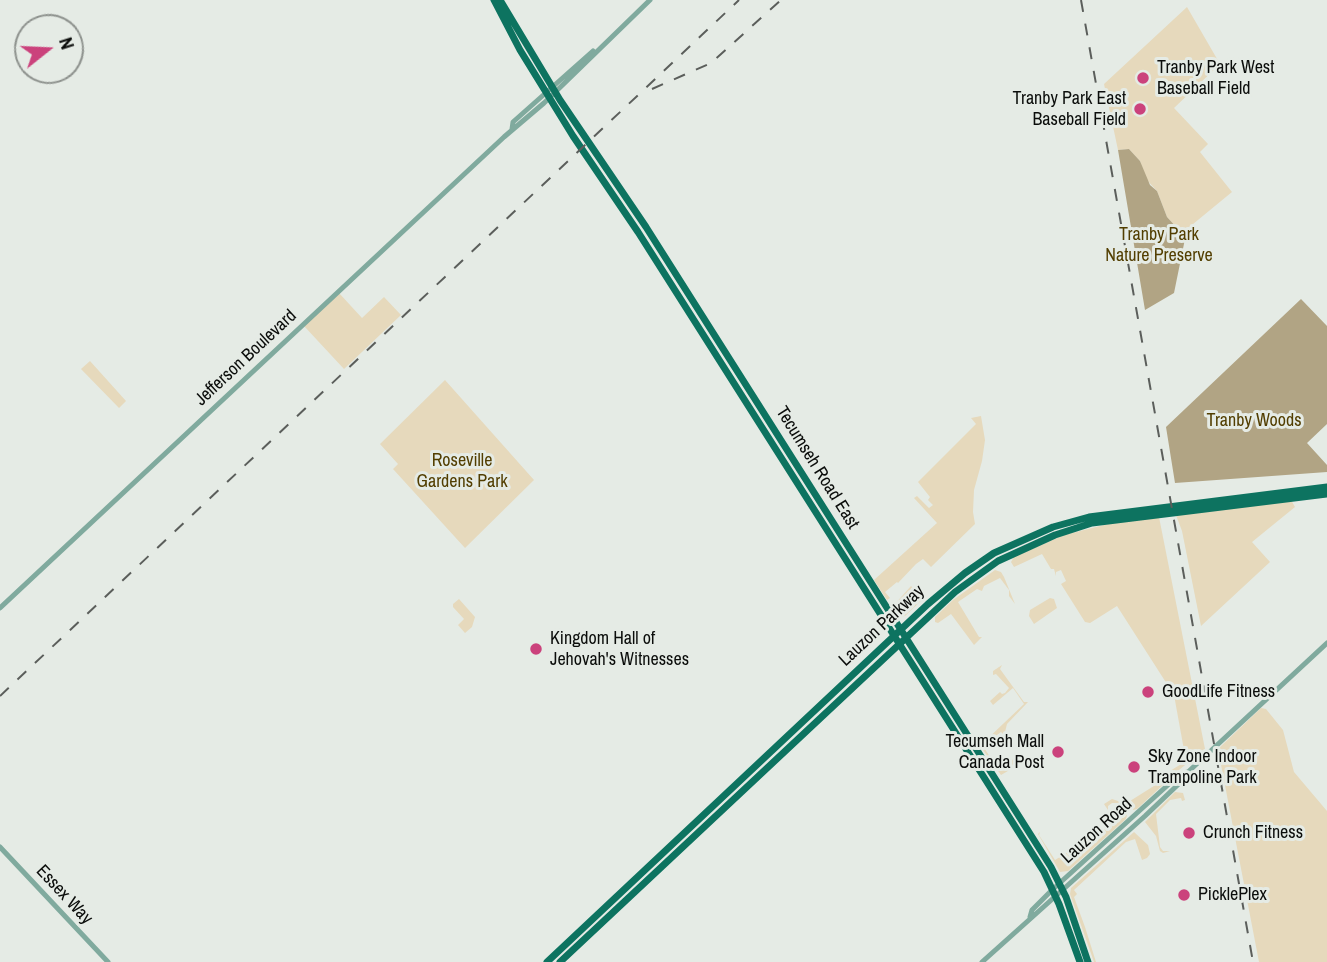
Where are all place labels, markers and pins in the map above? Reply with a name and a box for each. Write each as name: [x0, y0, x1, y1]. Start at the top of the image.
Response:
place label: Tranby Park West Baseball Field: [1157, 57, 1274, 100]
marker: Tranby Park West Baseball Field: [1135, 70, 1151, 86]
place label: Tranby Park East Baseball Field: [1013, 88, 1126, 130]
marker: Tranby Park East Baseball Field: [1132, 101, 1148, 117]
place label: Kingdom Hall of Jehovah's Witnesses: [550, 628, 689, 670]
marker: Kingdom Hall of Jehovah's Witnesses: [528, 641, 544, 657]
place label: GoodLife Fitness: [1162, 681, 1275, 703]
marker: GoodLife Fitness: [1140, 684, 1156, 700]
place label: Tecumseh Mall Canada Post: [946, 731, 1044, 774]
marker: Tecumseh Mall Canada Post: [1050, 744, 1066, 760]
place label: Sky Zone Indoor Trampoline Park: [1148, 746, 1257, 788]
marker: Sky Zone Indoor Trampoline Park: [1126, 759, 1142, 775]
place label: Crunch Fitness: [1203, 822, 1303, 844]
marker: Crunch Fitness: [1181, 825, 1197, 841]
place label: PicklePlex: [1198, 884, 1267, 906]
marker: PicklePlex: [1176, 887, 1192, 903]

